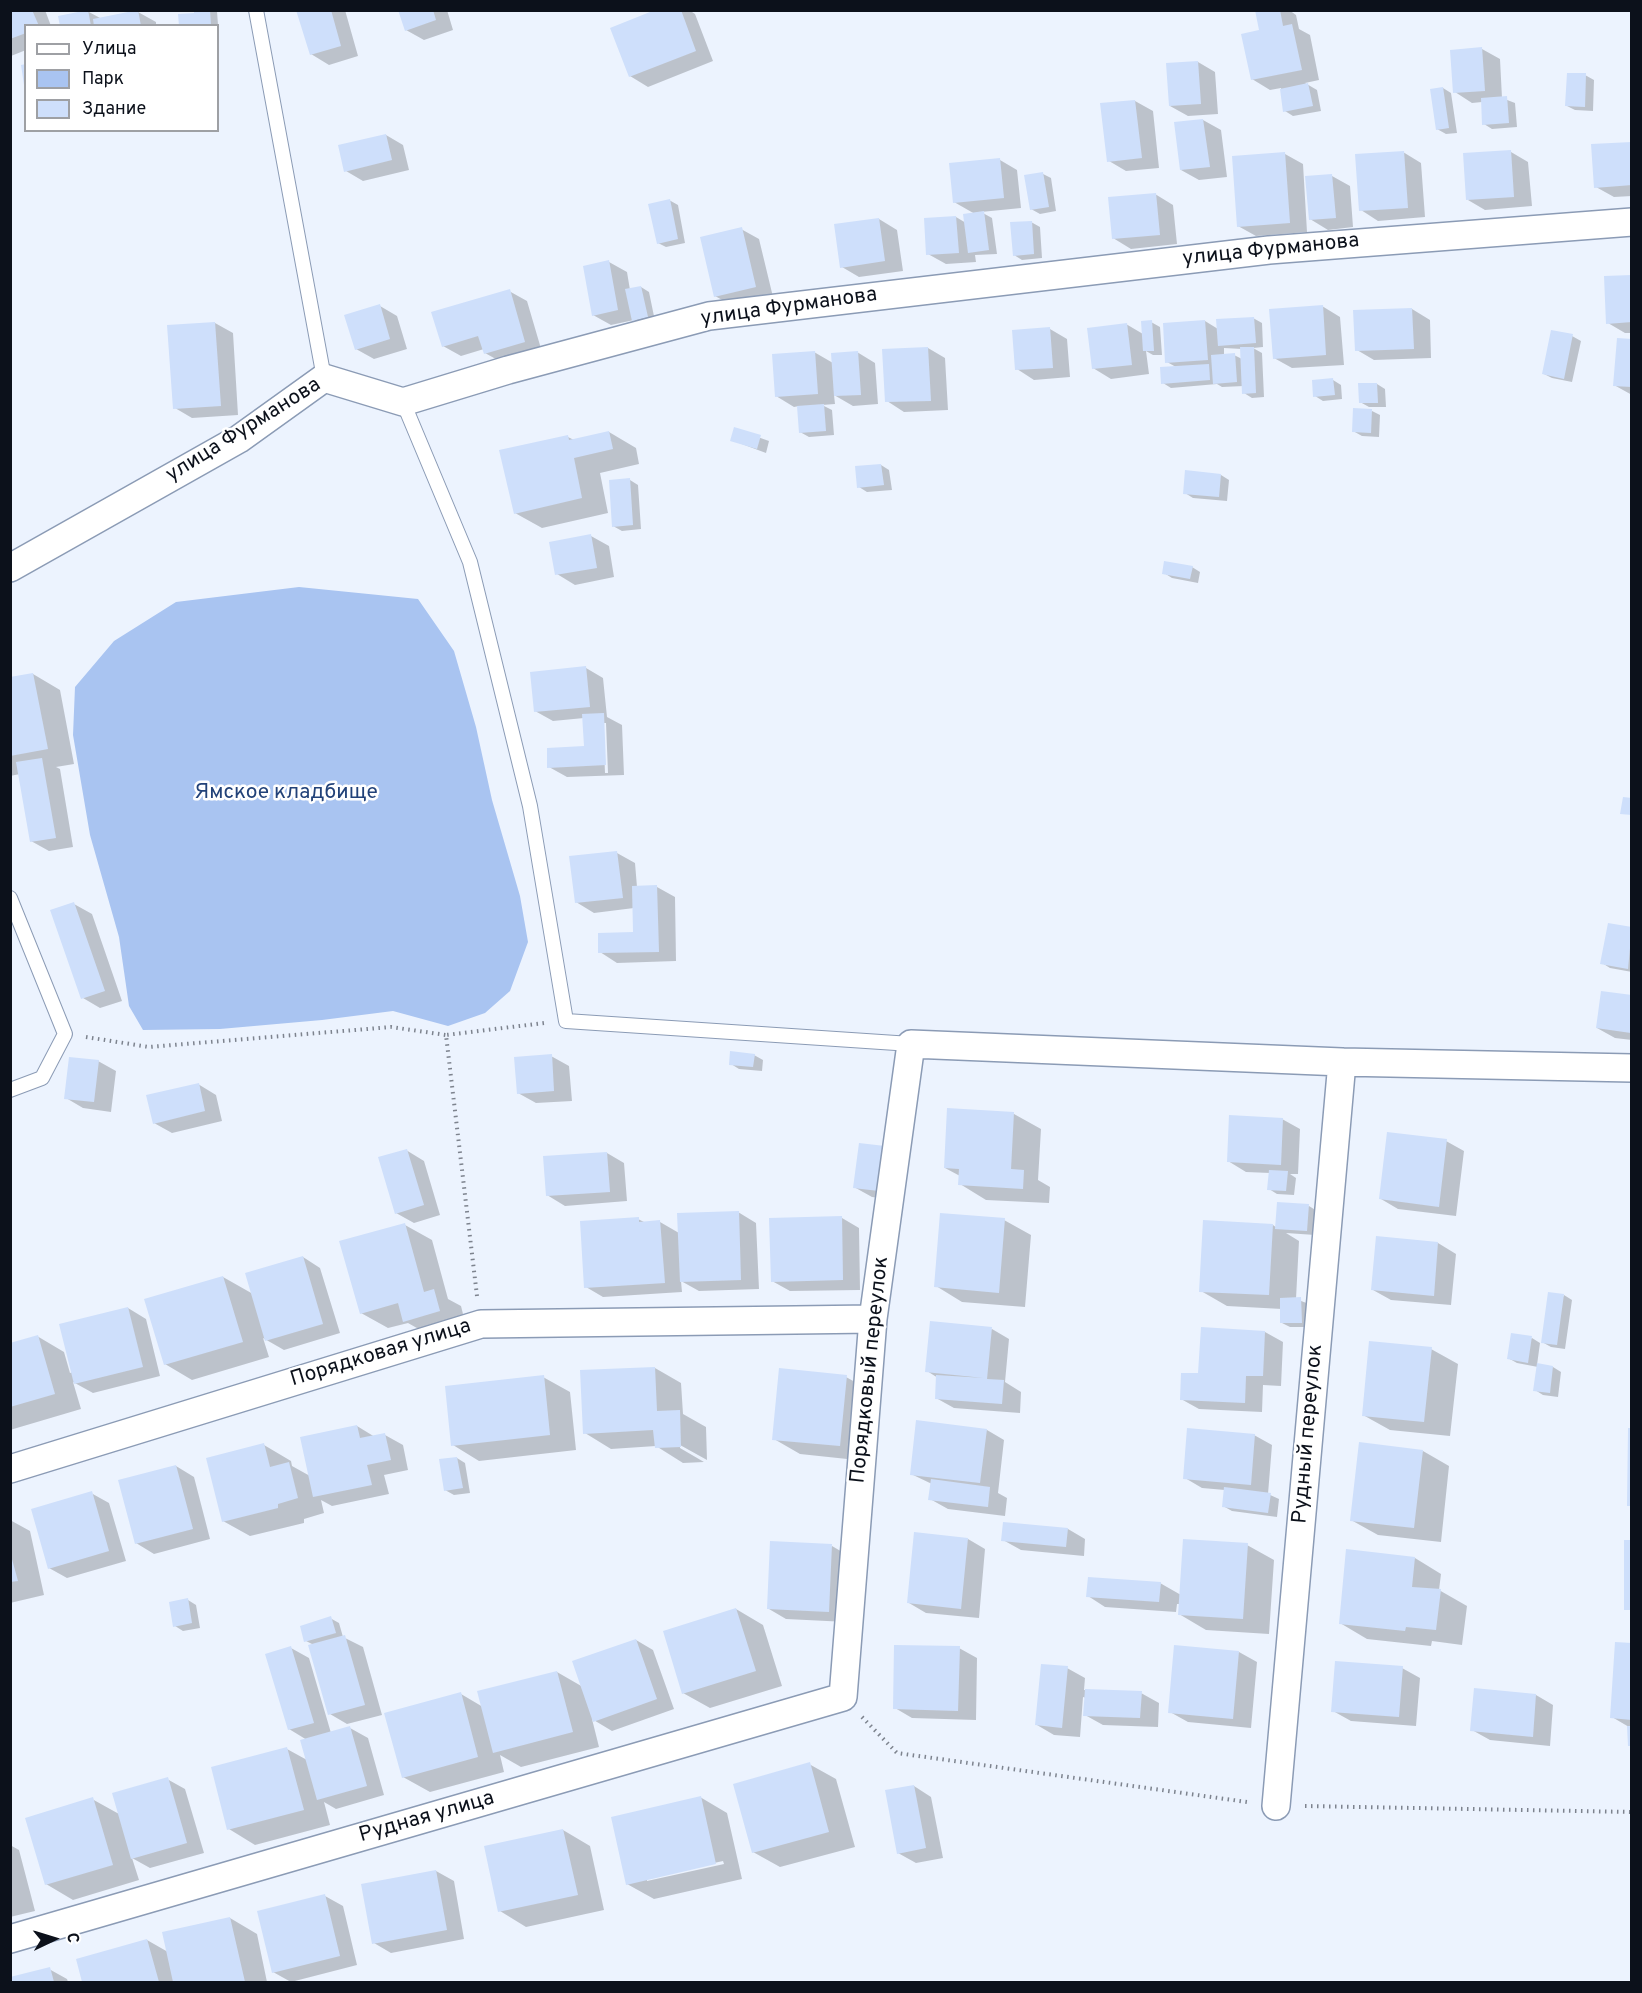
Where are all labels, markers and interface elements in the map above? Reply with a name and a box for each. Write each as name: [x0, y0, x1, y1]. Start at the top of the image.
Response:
legend: [24, 24, 219, 132]
text: Улица: [82, 38, 136, 61]
text: Парк: [82, 68, 124, 91]
text: Здание: [82, 98, 146, 121]
street label: улица Фурманова: [1181, 229, 1361, 273]
street label: улица Фурманова: [699, 283, 879, 333]
street label: улица Фурманова: [162, 373, 326, 489]
park label: Ямское кладбище: [194, 781, 378, 807]
street label: Порядковый переулок: [847, 1255, 895, 1485]
street label: Порядковая улица: [288, 1315, 474, 1393]
street label: Рудный переулок: [1289, 1343, 1329, 1525]
street label: Рудная улица: [356, 1787, 498, 1849]
north arrow: [24, 1909, 84, 1969]
text: С: [62, 1932, 82, 1944]

